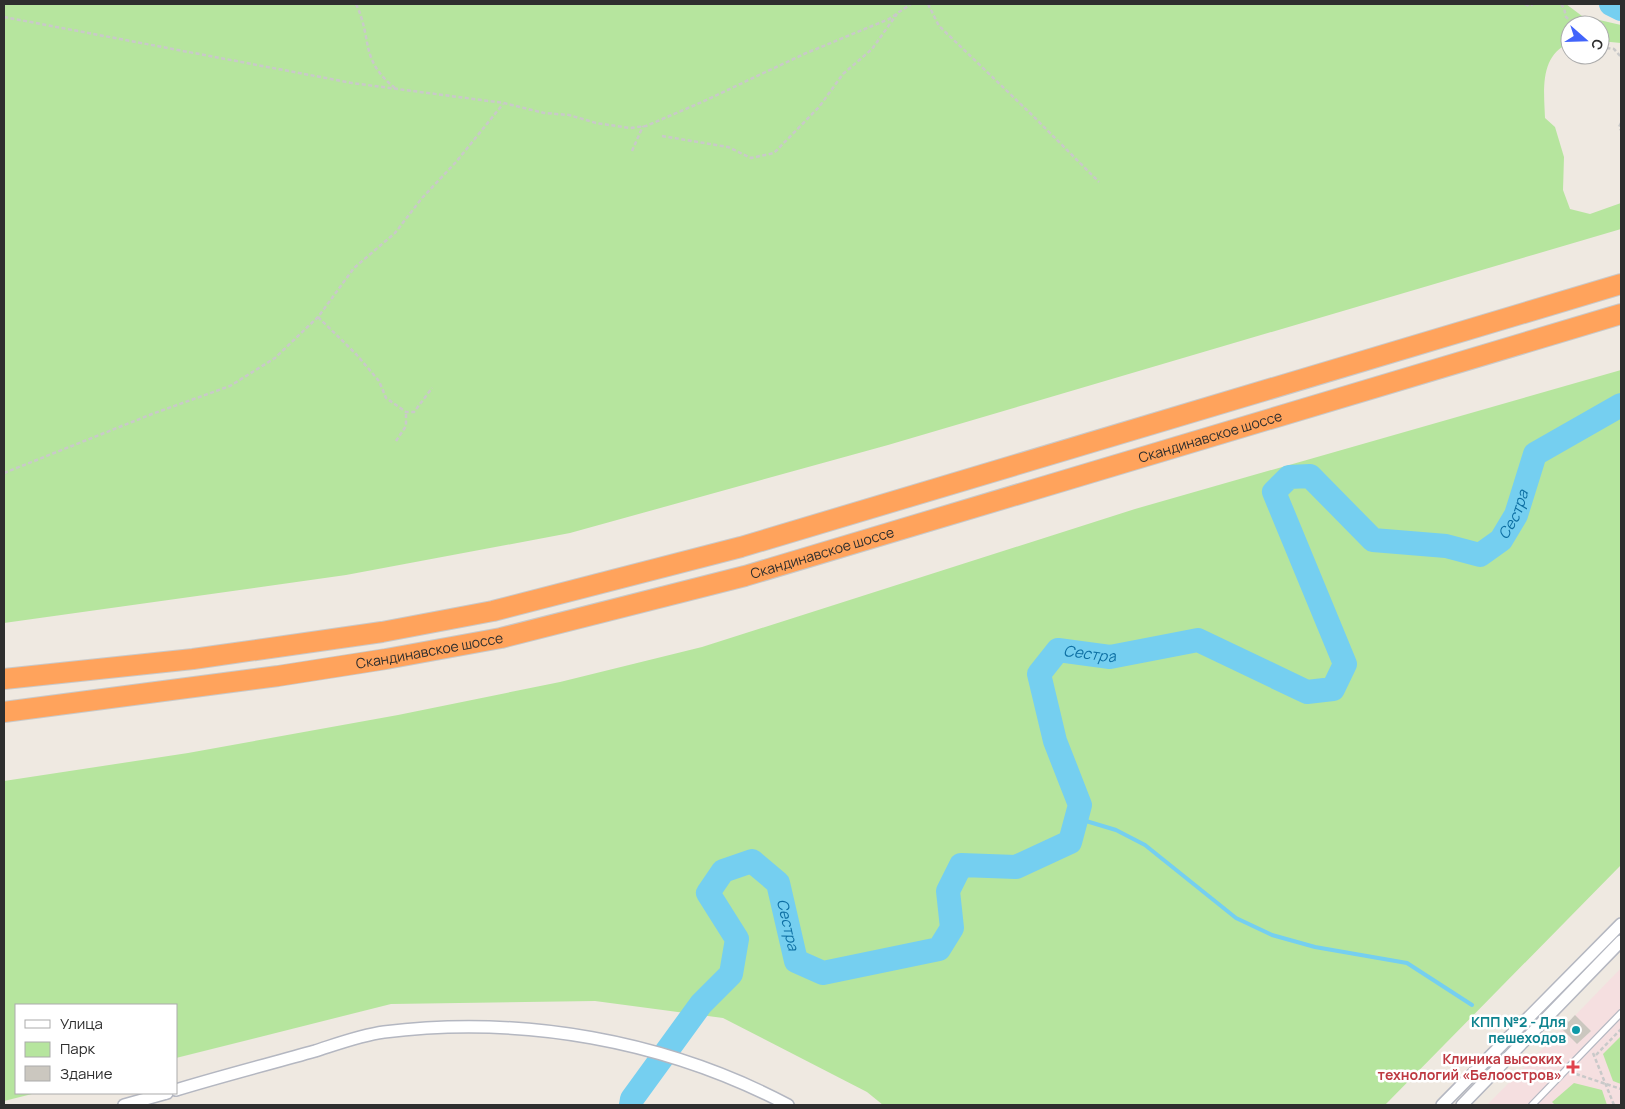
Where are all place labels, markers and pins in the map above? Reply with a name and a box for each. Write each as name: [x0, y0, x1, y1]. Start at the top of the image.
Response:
place label: КПП №2 - Для пешеходов: [1471, 1012, 1566, 1047]
marker: КПП №2 - Для пешеходов: [1570, 1024, 1582, 1036]
place label: Клиника высоких технологий «Белоостров»: [1378, 1049, 1562, 1084]
marker: Клиника высоких технологий «Белоостров»: [1566, 1060, 1580, 1074]

